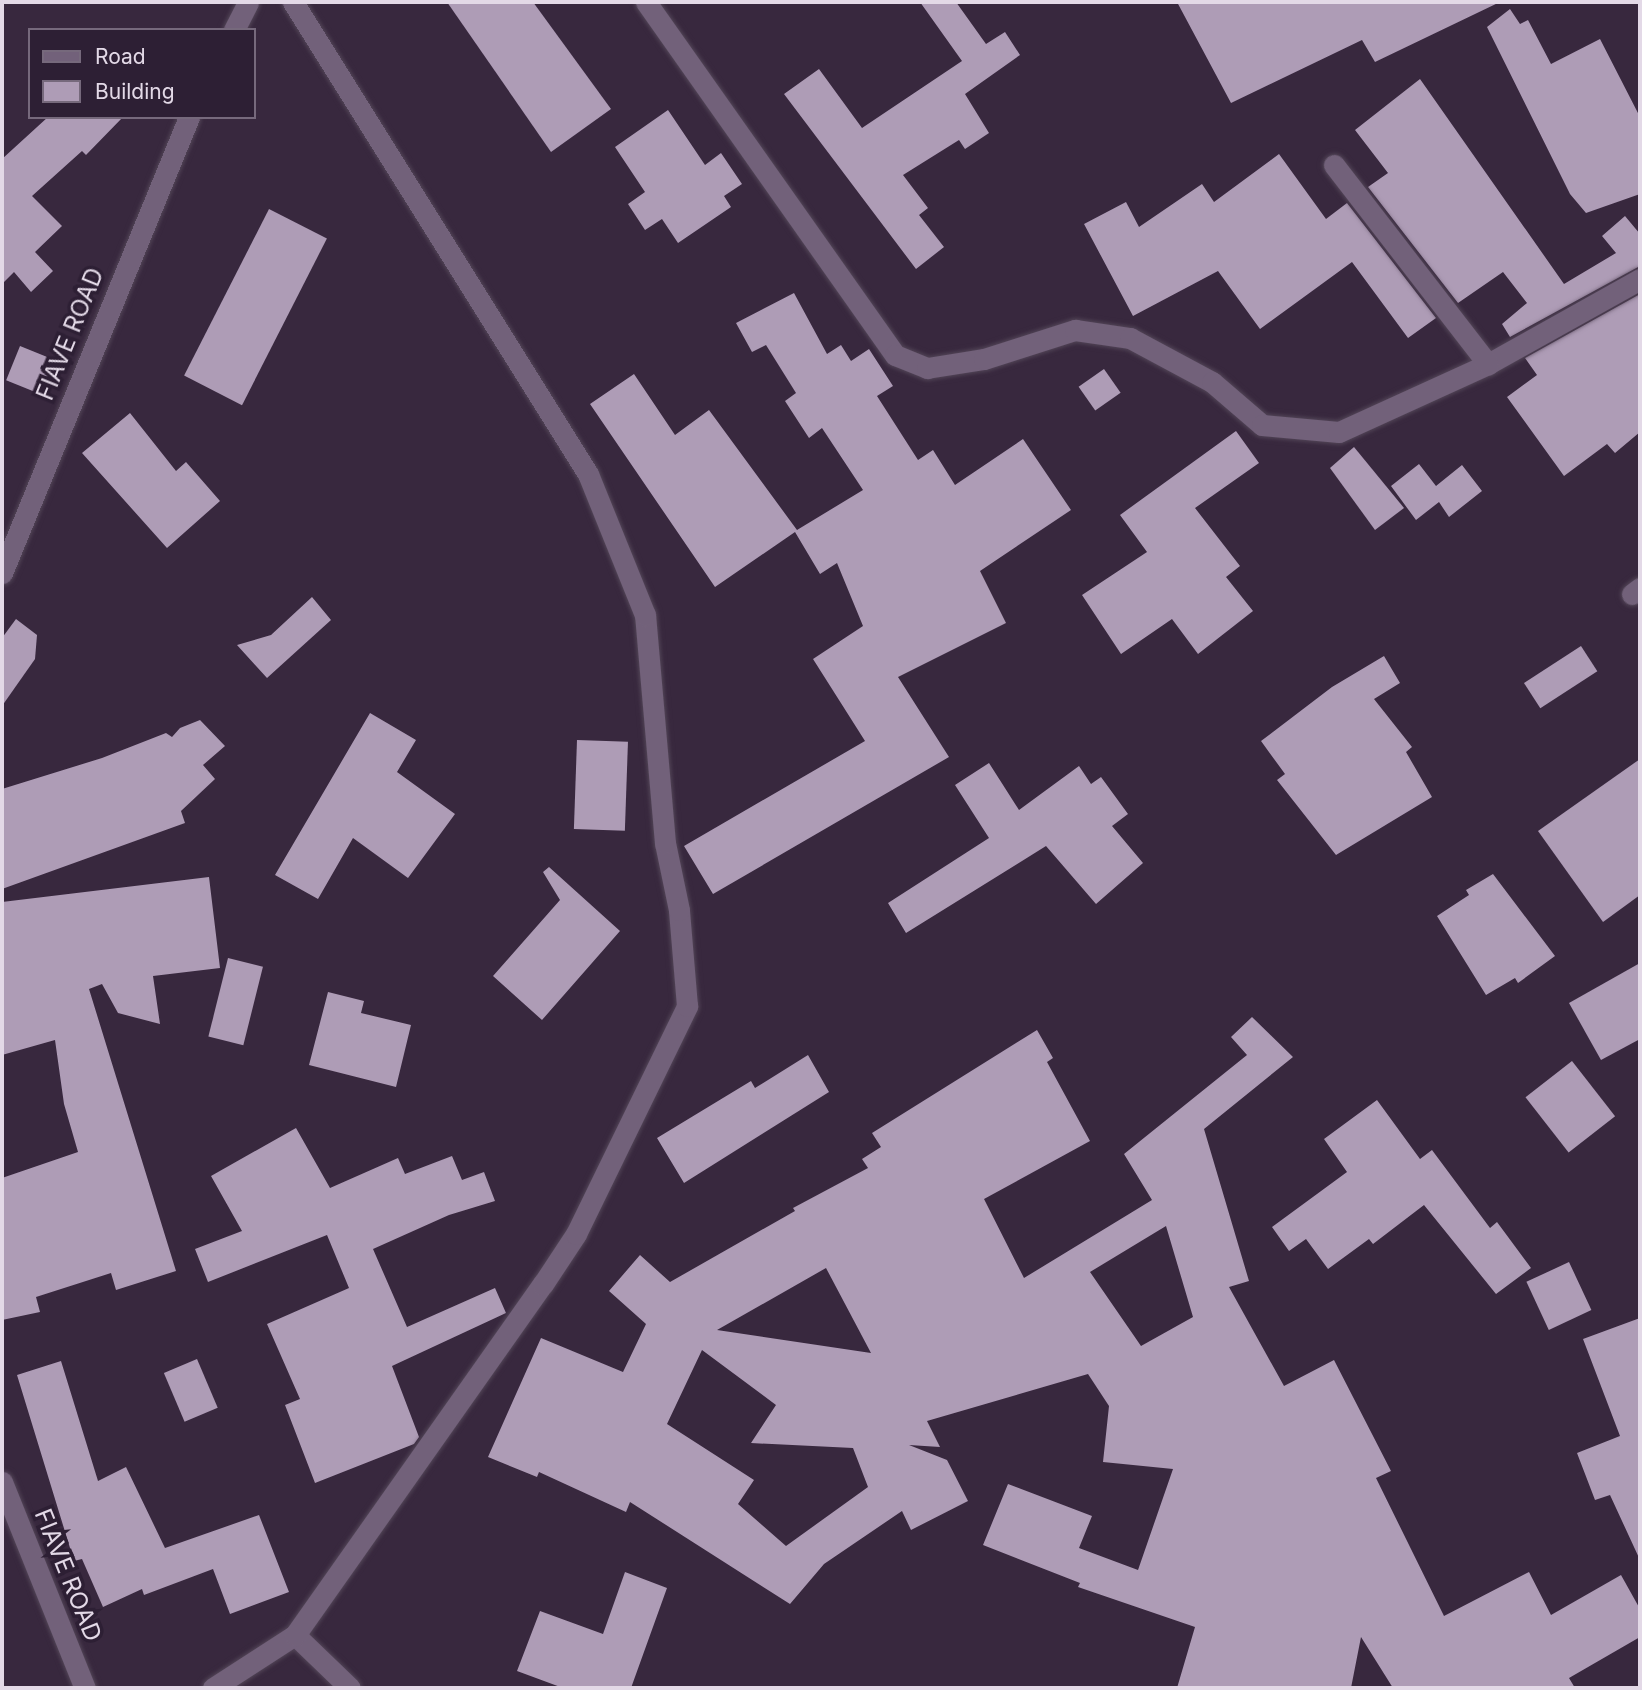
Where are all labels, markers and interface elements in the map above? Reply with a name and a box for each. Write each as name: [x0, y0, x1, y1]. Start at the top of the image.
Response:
legend: [28, 28, 256, 119]
text: Road: [95, 44, 146, 69]
text: Building: [95, 79, 175, 104]
street label: FIAVE ROAD: [30, 264, 110, 404]
street label: FIAVE ROAD: [28, 1505, 108, 1645]

